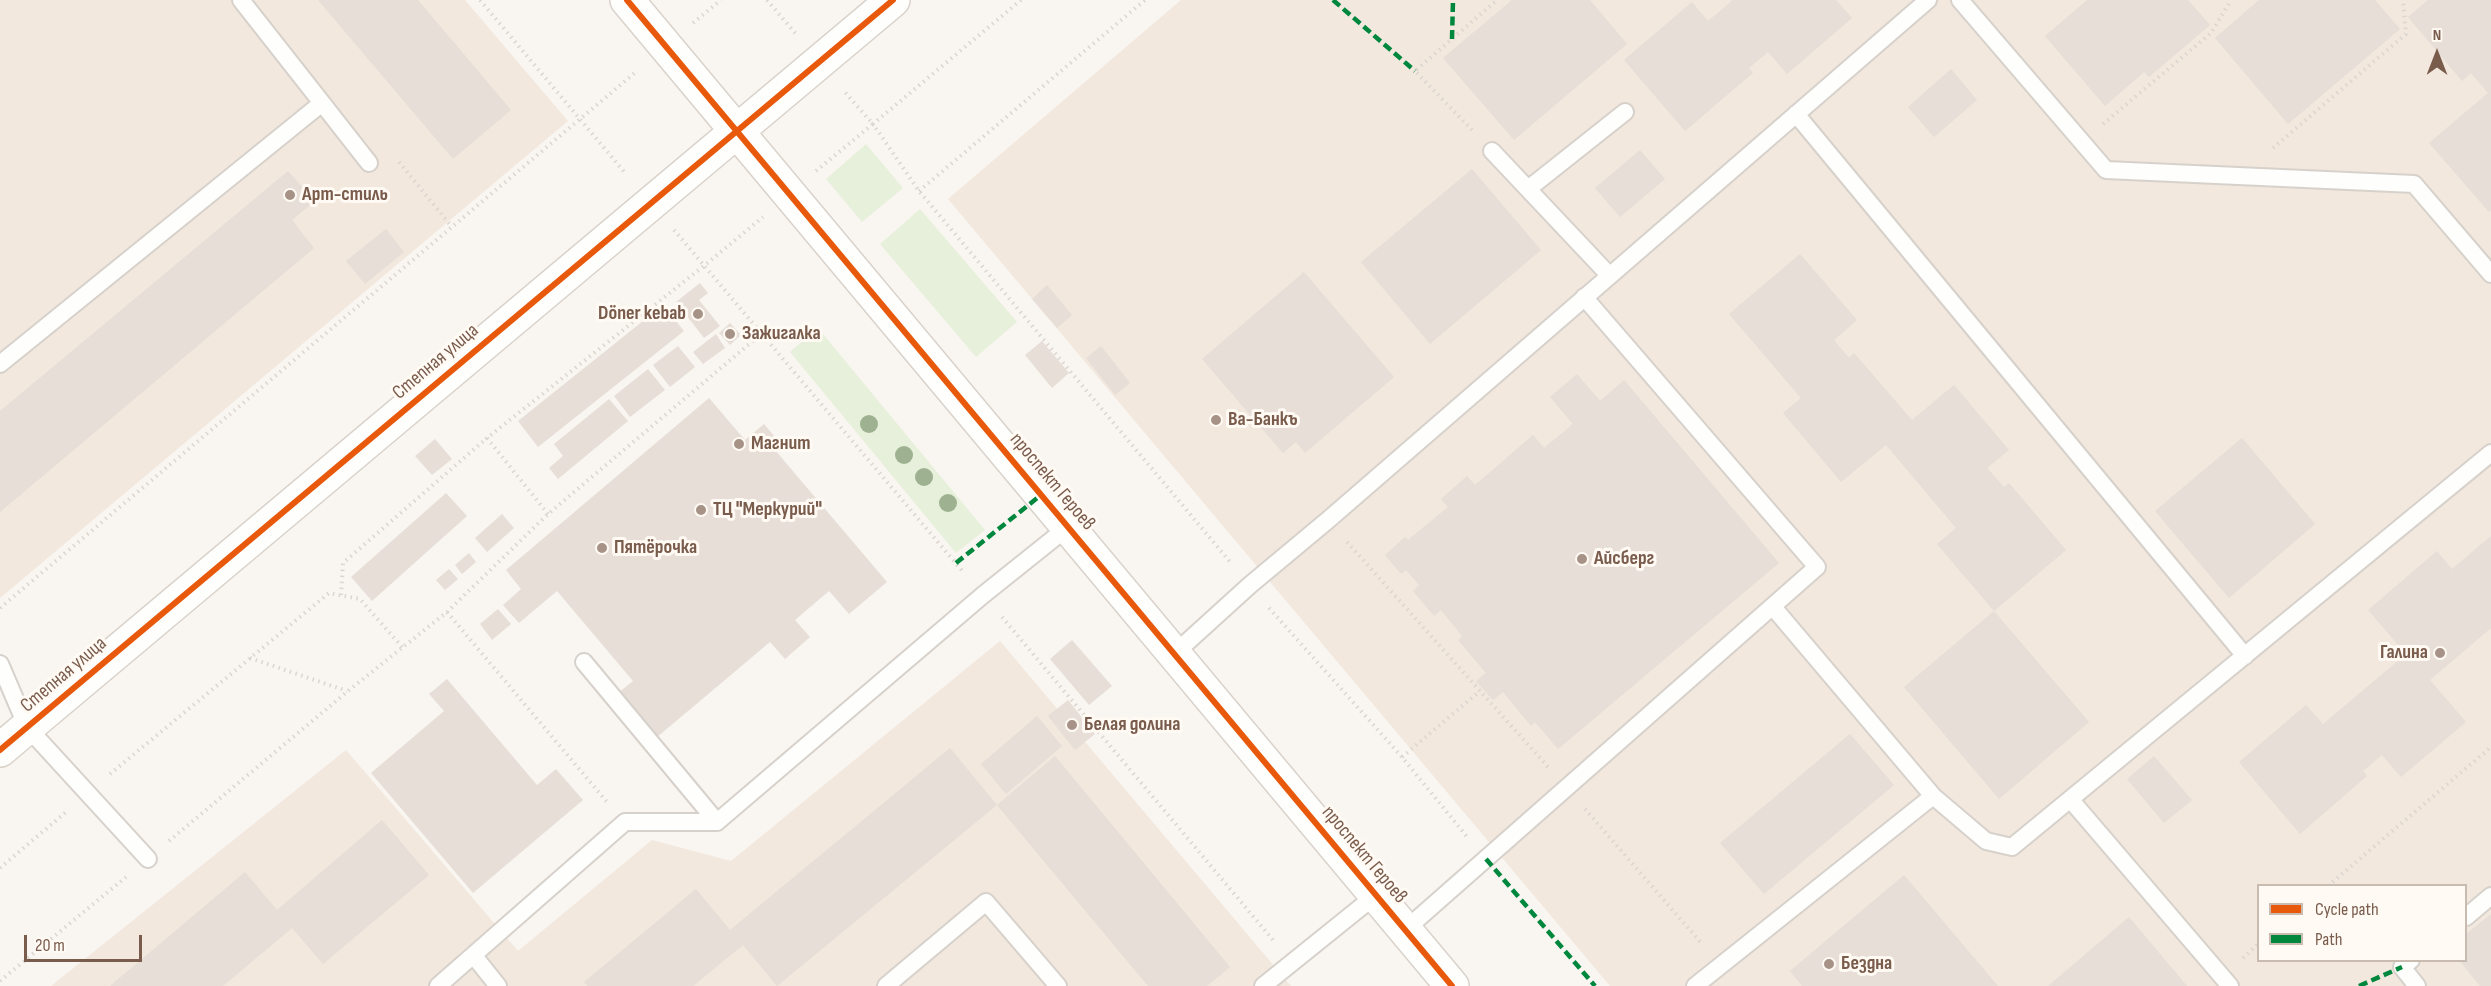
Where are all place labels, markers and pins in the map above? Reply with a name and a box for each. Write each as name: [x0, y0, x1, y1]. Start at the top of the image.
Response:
place label: Арт-стиль: [302, 183, 388, 207]
marker: Арт-стиль: [283, 188, 297, 202]
place label: Döner kebab: [598, 302, 686, 326]
marker: Döner kebab: [691, 307, 705, 321]
place label: Зажигалка: [742, 322, 821, 346]
marker: Зажигалка: [723, 327, 737, 341]
place label: Ва-Банкъ: [1228, 408, 1298, 432]
marker: Ва-Банкъ: [1209, 413, 1223, 427]
place label: Магнит: [751, 432, 810, 456]
marker: Магнит: [732, 437, 746, 451]
place label: ТЦ "Меркурий": [713, 498, 822, 522]
marker: ТЦ "Меркурий": [694, 503, 708, 517]
place label: Пятёрочка: [614, 536, 697, 560]
marker: Пятёрочка: [595, 541, 609, 555]
place label: Айсберг: [1594, 547, 1654, 571]
marker: Айсберг: [1575, 552, 1589, 566]
place label: Галина: [2380, 641, 2428, 665]
marker: Галина: [2433, 646, 2447, 660]
place label: Белая долина: [1084, 713, 1180, 737]
marker: Белая долина: [1065, 718, 1079, 732]
place label: Бездна: [1841, 952, 1892, 976]
marker: Бездна: [1822, 957, 1836, 971]

